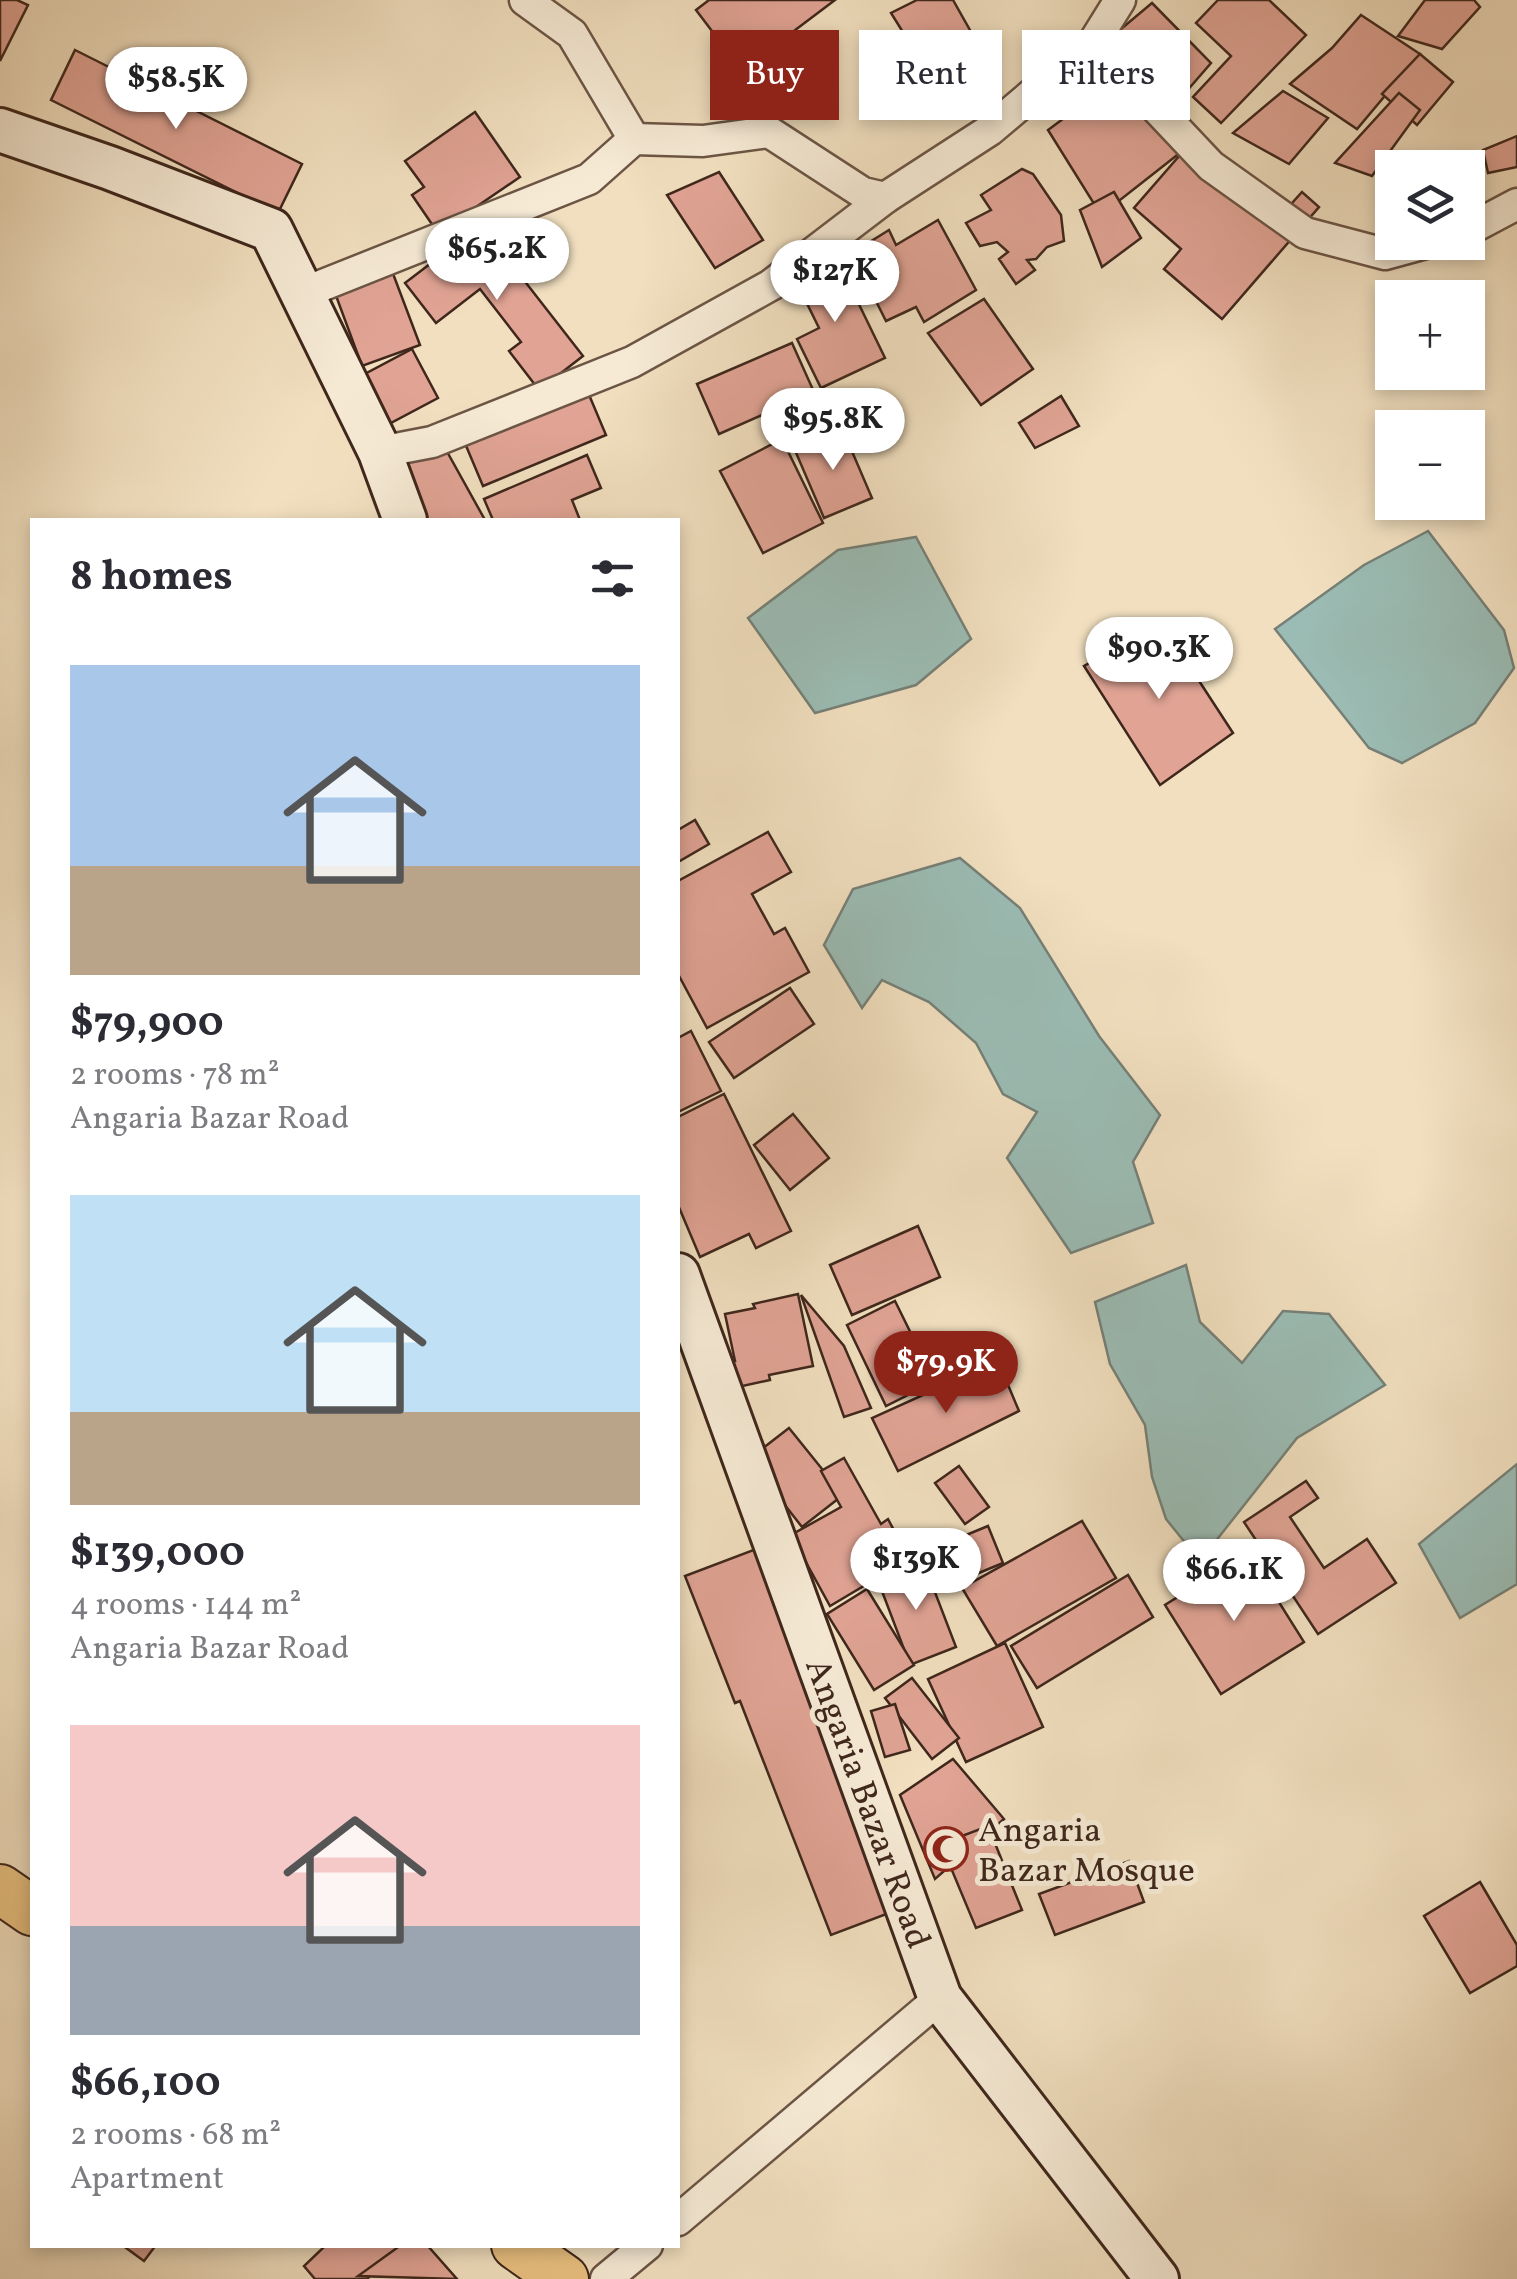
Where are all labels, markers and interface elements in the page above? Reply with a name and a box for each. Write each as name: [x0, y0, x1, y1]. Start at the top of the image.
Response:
chip: Buy: [710, 30, 839, 120]
chip: Rent: [859, 30, 1002, 120]
chip: Filters: [1022, 30, 1190, 120]
pin: $58.5K: [95, 47, 257, 132]
text: $58.5K: [127, 57, 225, 101]
map controls: [1375, 150, 1485, 520]
button: layers: [1375, 150, 1485, 260]
pin: $65.2K: [416, 218, 578, 303]
text: $65.2K: [447, 228, 547, 272]
pin: $127K: [765, 240, 905, 325]
text: $127K: [792, 250, 878, 294]
button: +: [1375, 280, 1485, 390]
pin: $95.8K: [752, 388, 914, 473]
text: $95.8K: [783, 398, 883, 442]
button: −: [1375, 410, 1485, 520]
text: 8 homes: [70, 549, 233, 608]
icon: filters: [585, 551, 640, 606]
pin: $90.3K: [1078, 617, 1240, 702]
text: $90.3K: [1107, 627, 1211, 671]
icon: home: [265, 730, 445, 910]
text: $79,900: [70, 995, 224, 1054]
text: 2 rooms · 78 m²: [70, 1054, 280, 1098]
text: Angaria Bazar Road: [70, 1098, 349, 1142]
icon: home: [265, 1260, 445, 1440]
pin: $79.9K: [865, 1331, 1027, 1416]
text: $79.9K: [896, 1341, 996, 1385]
text: $139,000: [70, 1525, 245, 1584]
pin: $139K: [846, 1528, 986, 1613]
text: $139K: [872, 1538, 960, 1582]
pin: $66.1K: [1153, 1539, 1315, 1624]
text: $66.1K: [1185, 1549, 1283, 1593]
text: 4 rooms · 144 m²: [70, 1584, 301, 1628]
text: Angaria Bazar Road: [70, 1628, 349, 1672]
street label: Angaria Bazar Road: [791, 1652, 941, 1956]
icon: home: [265, 1790, 445, 1970]
place label: Angaria Bazar Mosque: [978, 1808, 1195, 1896]
mosque icon: Angaria Bazar Mosque: [923, 1826, 969, 1872]
text: $66,100: [70, 2055, 221, 2114]
text: 2 rooms · 68 m²: [70, 2114, 281, 2158]
text: Apartment: [70, 2158, 224, 2202]

